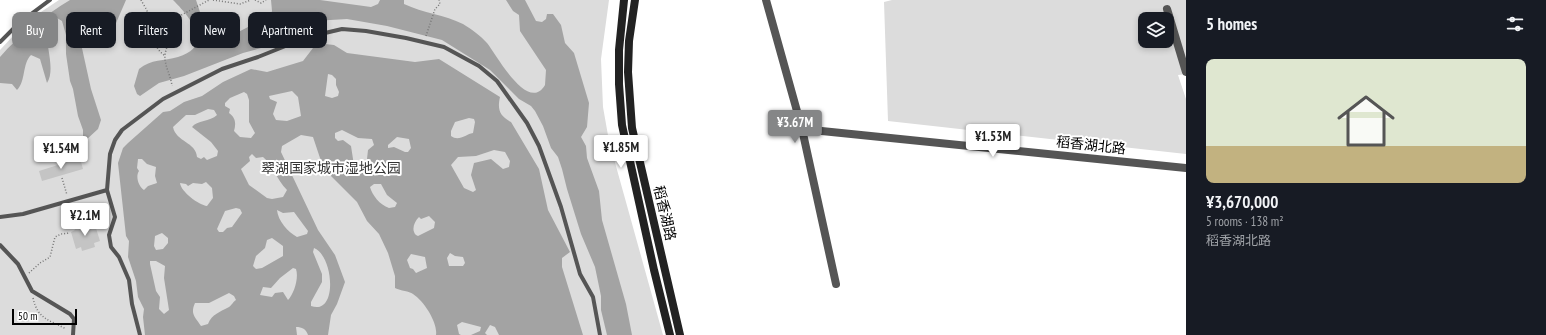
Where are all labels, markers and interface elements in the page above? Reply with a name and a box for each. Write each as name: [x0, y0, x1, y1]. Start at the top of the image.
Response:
chip: Buy: [12, 12, 58, 48]
chip: Rent: [66, 12, 116, 48]
chip: Filters: [124, 12, 182, 48]
chip: New: [190, 12, 240, 48]
chip: Apartment: [248, 12, 327, 48]
map controls: [1138, 12, 1174, 48]
button: layers: [1138, 12, 1174, 48]
text: 5 homes: [1206, 13, 1257, 35]
icon: filters: [1504, 13, 1526, 35]
icon: home: [1330, 85, 1402, 157]
pin: ¥3.67M: [762, 110, 828, 144]
text: ¥3.67M: [777, 114, 813, 131]
pin: ¥1.53M: [960, 124, 1026, 158]
text: ¥1.53M: [975, 128, 1011, 145]
street label: 稻香湖北路: [1055, 132, 1127, 158]
pin: ¥1.85M: [588, 135, 654, 169]
pin: ¥1.54M: [28, 136, 94, 170]
text: ¥1.85M: [603, 139, 639, 156]
text: ¥1.54M: [43, 140, 79, 157]
park label: 翠湖国家城市湿地公园: [261, 159, 401, 177]
street label: 稻香湖路: [650, 184, 680, 242]
text: ¥3,670,000: [1206, 191, 1278, 213]
pin: ¥2.1M: [57, 203, 113, 237]
text: ¥2.1M: [70, 207, 100, 224]
text: 5 rooms · 138 m²: [1206, 213, 1284, 230]
text: 稻香湖北路: [1206, 232, 1271, 249]
scale bar: [12, 307, 77, 326]
text: 50 m: [18, 309, 37, 323]

